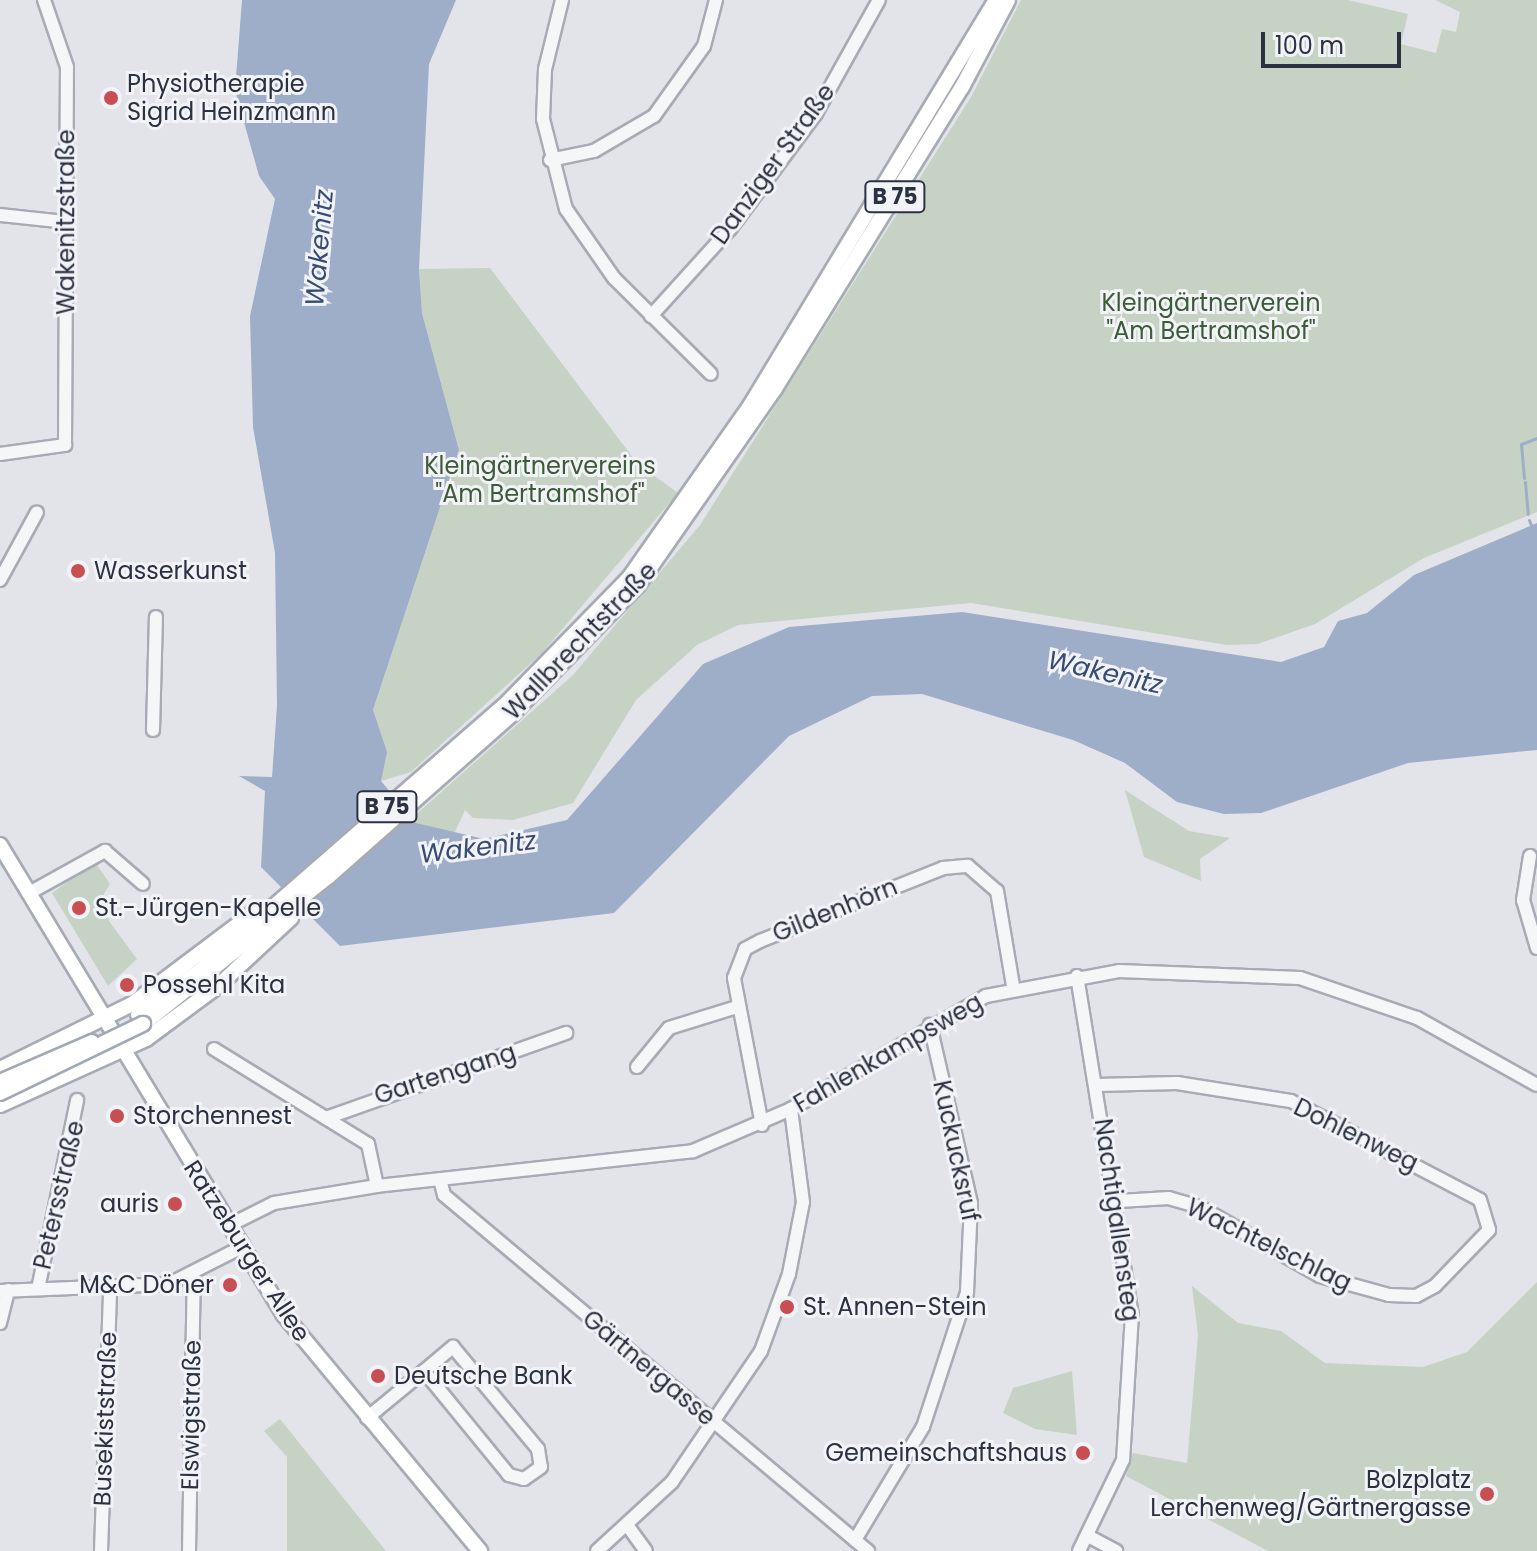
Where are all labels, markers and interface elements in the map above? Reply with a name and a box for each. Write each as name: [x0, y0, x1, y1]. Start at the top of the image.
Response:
scale bar: [1265, 16, 1405, 66]
text: 100 m: [1275, 29, 1344, 62]
place label: Physiotherapie Sigrid Heinzmann: [127, 70, 336, 126]
street label: Danziger Straße: [705, 78, 841, 250]
marker: Physiotherapie Sigrid Heinzmann: [102, 89, 120, 107]
street label: Wakenitzstraße: [52, 129, 80, 315]
road number: B 75: [863, 179, 927, 215]
water label: Wakenitz: [299, 188, 341, 308]
park label: Kleingärtnerverein "Am Bertramshof": [1101, 289, 1321, 345]
park label: Kleingärtnervereins "Am Bertramshof": [424, 452, 656, 508]
street label: Wallbrechtstraße: [497, 556, 663, 726]
place label: Wasserkunst: [94, 557, 247, 585]
marker: Wasserkunst: [69, 562, 87, 580]
water label: Wakenitz: [1045, 645, 1165, 701]
road number: B 75: [355, 789, 419, 825]
water label: Wakenitz: [418, 825, 538, 871]
street label: Gildenhörn: [768, 872, 902, 948]
place label: St.-Jürgen-Kapelle: [95, 894, 321, 922]
marker: St.-Jürgen-Kapelle: [70, 899, 88, 917]
place label: Possehl Kita: [143, 971, 285, 999]
marker: Possehl Kita: [118, 976, 136, 994]
street label: Fahlenkampsweg: [789, 987, 987, 1119]
street label: Gartengang: [371, 1038, 519, 1110]
street label: Kuckucksruf: [927, 1078, 985, 1224]
street label: Dohlenweg: [1289, 1093, 1423, 1177]
place label: Storchennest: [133, 1102, 292, 1130]
marker: Storchennest: [108, 1107, 126, 1125]
street label: Nachtigallensteg: [1089, 1117, 1145, 1323]
street label: Petersstraße: [28, 1118, 90, 1272]
street label: Ratzeburger Allee: [178, 1155, 316, 1347]
place label: auris: [100, 1190, 159, 1218]
street label: Wachtelschlag: [1182, 1193, 1356, 1297]
marker: auris: [166, 1195, 184, 1213]
place label: M&C Döner: [79, 1271, 214, 1299]
marker: M&C Döner: [221, 1276, 239, 1294]
place label: St. Annen-Stein: [803, 1293, 987, 1321]
marker: St. Annen-Stein: [778, 1298, 796, 1316]
street label: Gärtnergasse: [577, 1304, 721, 1432]
street label: Busekiststraße: [88, 1331, 122, 1507]
street label: Elswigstraße: [175, 1340, 207, 1490]
place label: Deutsche Bank: [394, 1362, 572, 1390]
marker: Deutsche Bank: [369, 1367, 387, 1385]
place label: Gemeinschaftshaus: [825, 1439, 1067, 1467]
marker: Gemeinschaftshaus: [1074, 1444, 1092, 1462]
place label: Bolzplatz Lerchenweg/Gärtnergasse: [1150, 1466, 1471, 1522]
marker: Bolzplatz Lerchenweg/Gärtnergasse: [1478, 1485, 1496, 1503]

